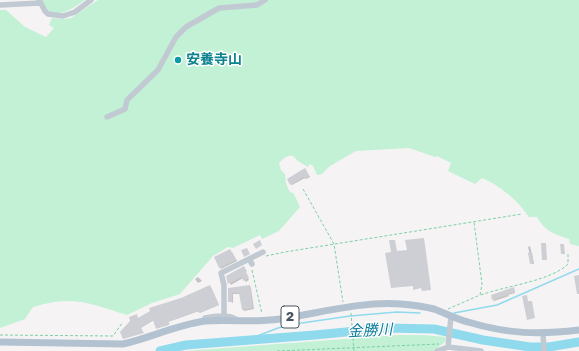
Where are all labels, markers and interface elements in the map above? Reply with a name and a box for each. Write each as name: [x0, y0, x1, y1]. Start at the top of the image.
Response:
place label: 安養寺山: [186, 52, 242, 68]
marker: 安養寺山: [173, 55, 183, 65]
road number: 2: [281, 306, 299, 328]
water label: 金勝川: [347, 321, 393, 341]

